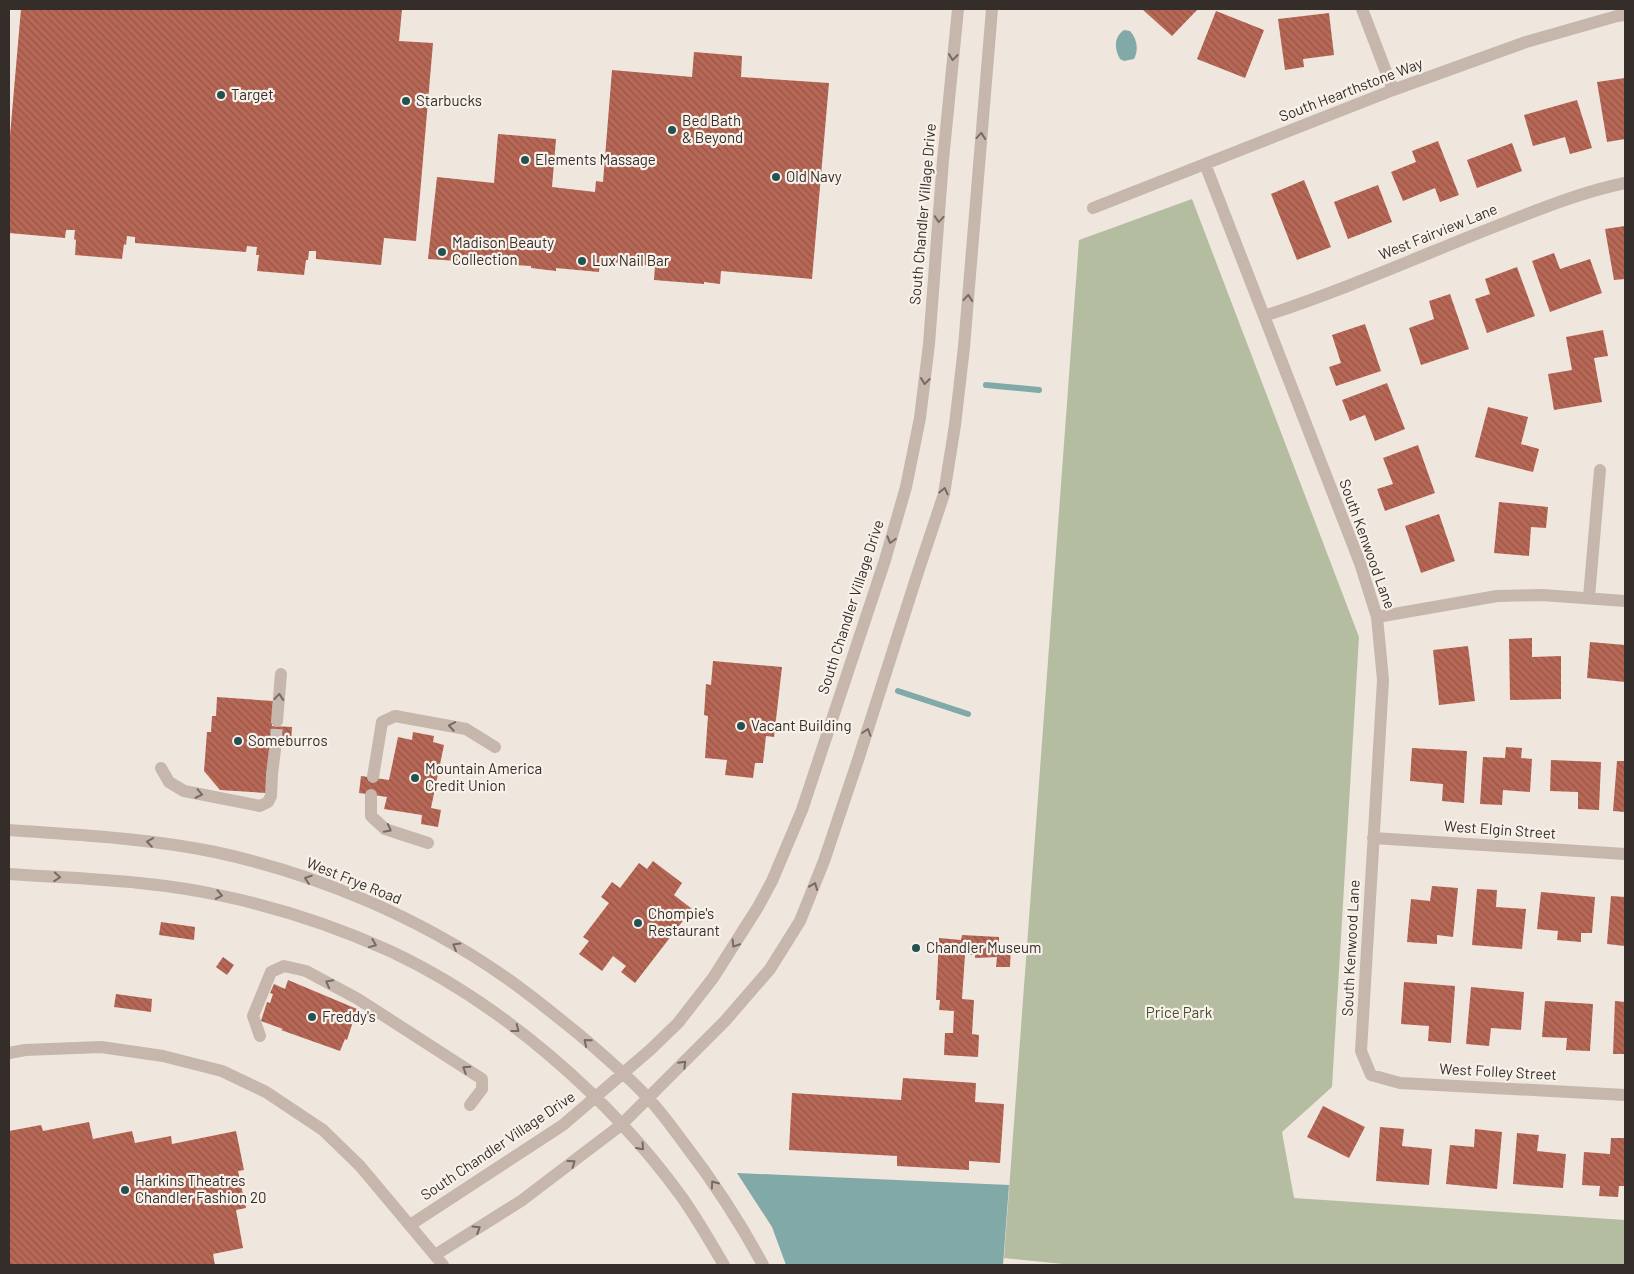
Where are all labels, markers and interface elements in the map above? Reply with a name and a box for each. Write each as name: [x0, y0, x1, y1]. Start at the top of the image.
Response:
street label: South Hearthstone Way: [1276, 53, 1425, 125]
one-way arrow: [948, 54, 959, 62]
place label: Target: [231, 85, 274, 103]
marker: Target: [215, 89, 227, 101]
place label: Starbucks: [416, 91, 482, 109]
marker: Starbucks: [400, 95, 412, 107]
place label: Bed Bath & Beyond: [682, 111, 743, 146]
street label: South Chandler Village Drive: [905, 122, 939, 305]
marker: Bed Bath & Beyond: [666, 124, 678, 136]
one-way arrow: [975, 132, 986, 140]
place label: Elements Massage: [535, 150, 656, 168]
marker: Elements Massage: [519, 154, 531, 166]
place label: Old Navy: [786, 167, 842, 185]
marker: Old Navy: [770, 171, 782, 183]
street label: West Fairview Lane: [1376, 199, 1499, 263]
one-way arrow: [933, 215, 944, 223]
place label: Madison Beauty Collection: [452, 233, 554, 268]
marker: Madison Beauty Collection: [436, 246, 448, 258]
place label: Lux Nail Bar: [592, 251, 670, 269]
marker: Lux Nail Bar: [576, 255, 588, 267]
one-way arrow: [962, 294, 973, 302]
one-way arrow: [920, 377, 931, 385]
street label: South Kenwood Lane: [1336, 476, 1400, 611]
one-way arrow: [938, 487, 949, 496]
street label: South Chandler Village Drive: [813, 517, 887, 696]
one-way arrow: [886, 535, 897, 544]
one-way arrow: [273, 693, 284, 701]
place label: Vacant Building: [751, 716, 851, 734]
marker: Vacant Building: [735, 720, 747, 732]
one-way arrow: [448, 722, 457, 732]
one-way arrow: [861, 728, 871, 737]
place label: Someburros: [248, 731, 328, 749]
marker: Someburros: [232, 735, 244, 747]
place label: Mountain America Credit Union: [425, 759, 542, 794]
marker: Mountain America Credit Union: [409, 772, 421, 784]
one-way arrow: [194, 788, 203, 799]
street label: West Elgin Street: [1443, 816, 1557, 842]
one-way arrow: [382, 822, 391, 832]
one-way arrow: [146, 837, 154, 848]
street label: West Frye Road: [304, 853, 405, 907]
one-way arrow: [54, 872, 62, 883]
one-way arrow: [304, 875, 313, 885]
street label: South Kenwood Lane: [1337, 879, 1363, 1017]
one-way arrow: [808, 882, 818, 890]
one-way arrow: [214, 889, 223, 900]
place label: Chompie's Restaurant: [648, 904, 720, 939]
marker: Chompie's Restaurant: [632, 917, 644, 929]
one-way arrow: [368, 938, 377, 948]
one-way arrow: [732, 938, 741, 948]
place label: Chandler Museum: [926, 938, 1041, 956]
one-way arrow: [452, 942, 461, 952]
marker: Chandler Museum: [910, 942, 922, 954]
one-way arrow: [325, 979, 334, 989]
park label: Price Park: [1146, 1003, 1213, 1021]
place label: Freddy's: [322, 1007, 376, 1025]
marker: Freddy's: [306, 1011, 318, 1023]
one-way arrow: [510, 1023, 519, 1031]
one-way arrow: [584, 1039, 593, 1047]
street label: West Folley Street: [1439, 1059, 1557, 1083]
one-way arrow: [677, 1061, 686, 1070]
one-way arrow: [463, 1066, 472, 1075]
street label: South Chandler Village Drive: [417, 1087, 578, 1204]
one-way arrow: [635, 1141, 644, 1150]
one-way arrow: [566, 1160, 576, 1169]
place label: Harkins Theatres Chandler Fashion 20: [135, 1171, 267, 1206]
one-way arrow: [711, 1181, 720, 1190]
marker: Harkins Theatres Chandler Fashion 20: [119, 1184, 131, 1196]
one-way arrow: [471, 1226, 480, 1235]

